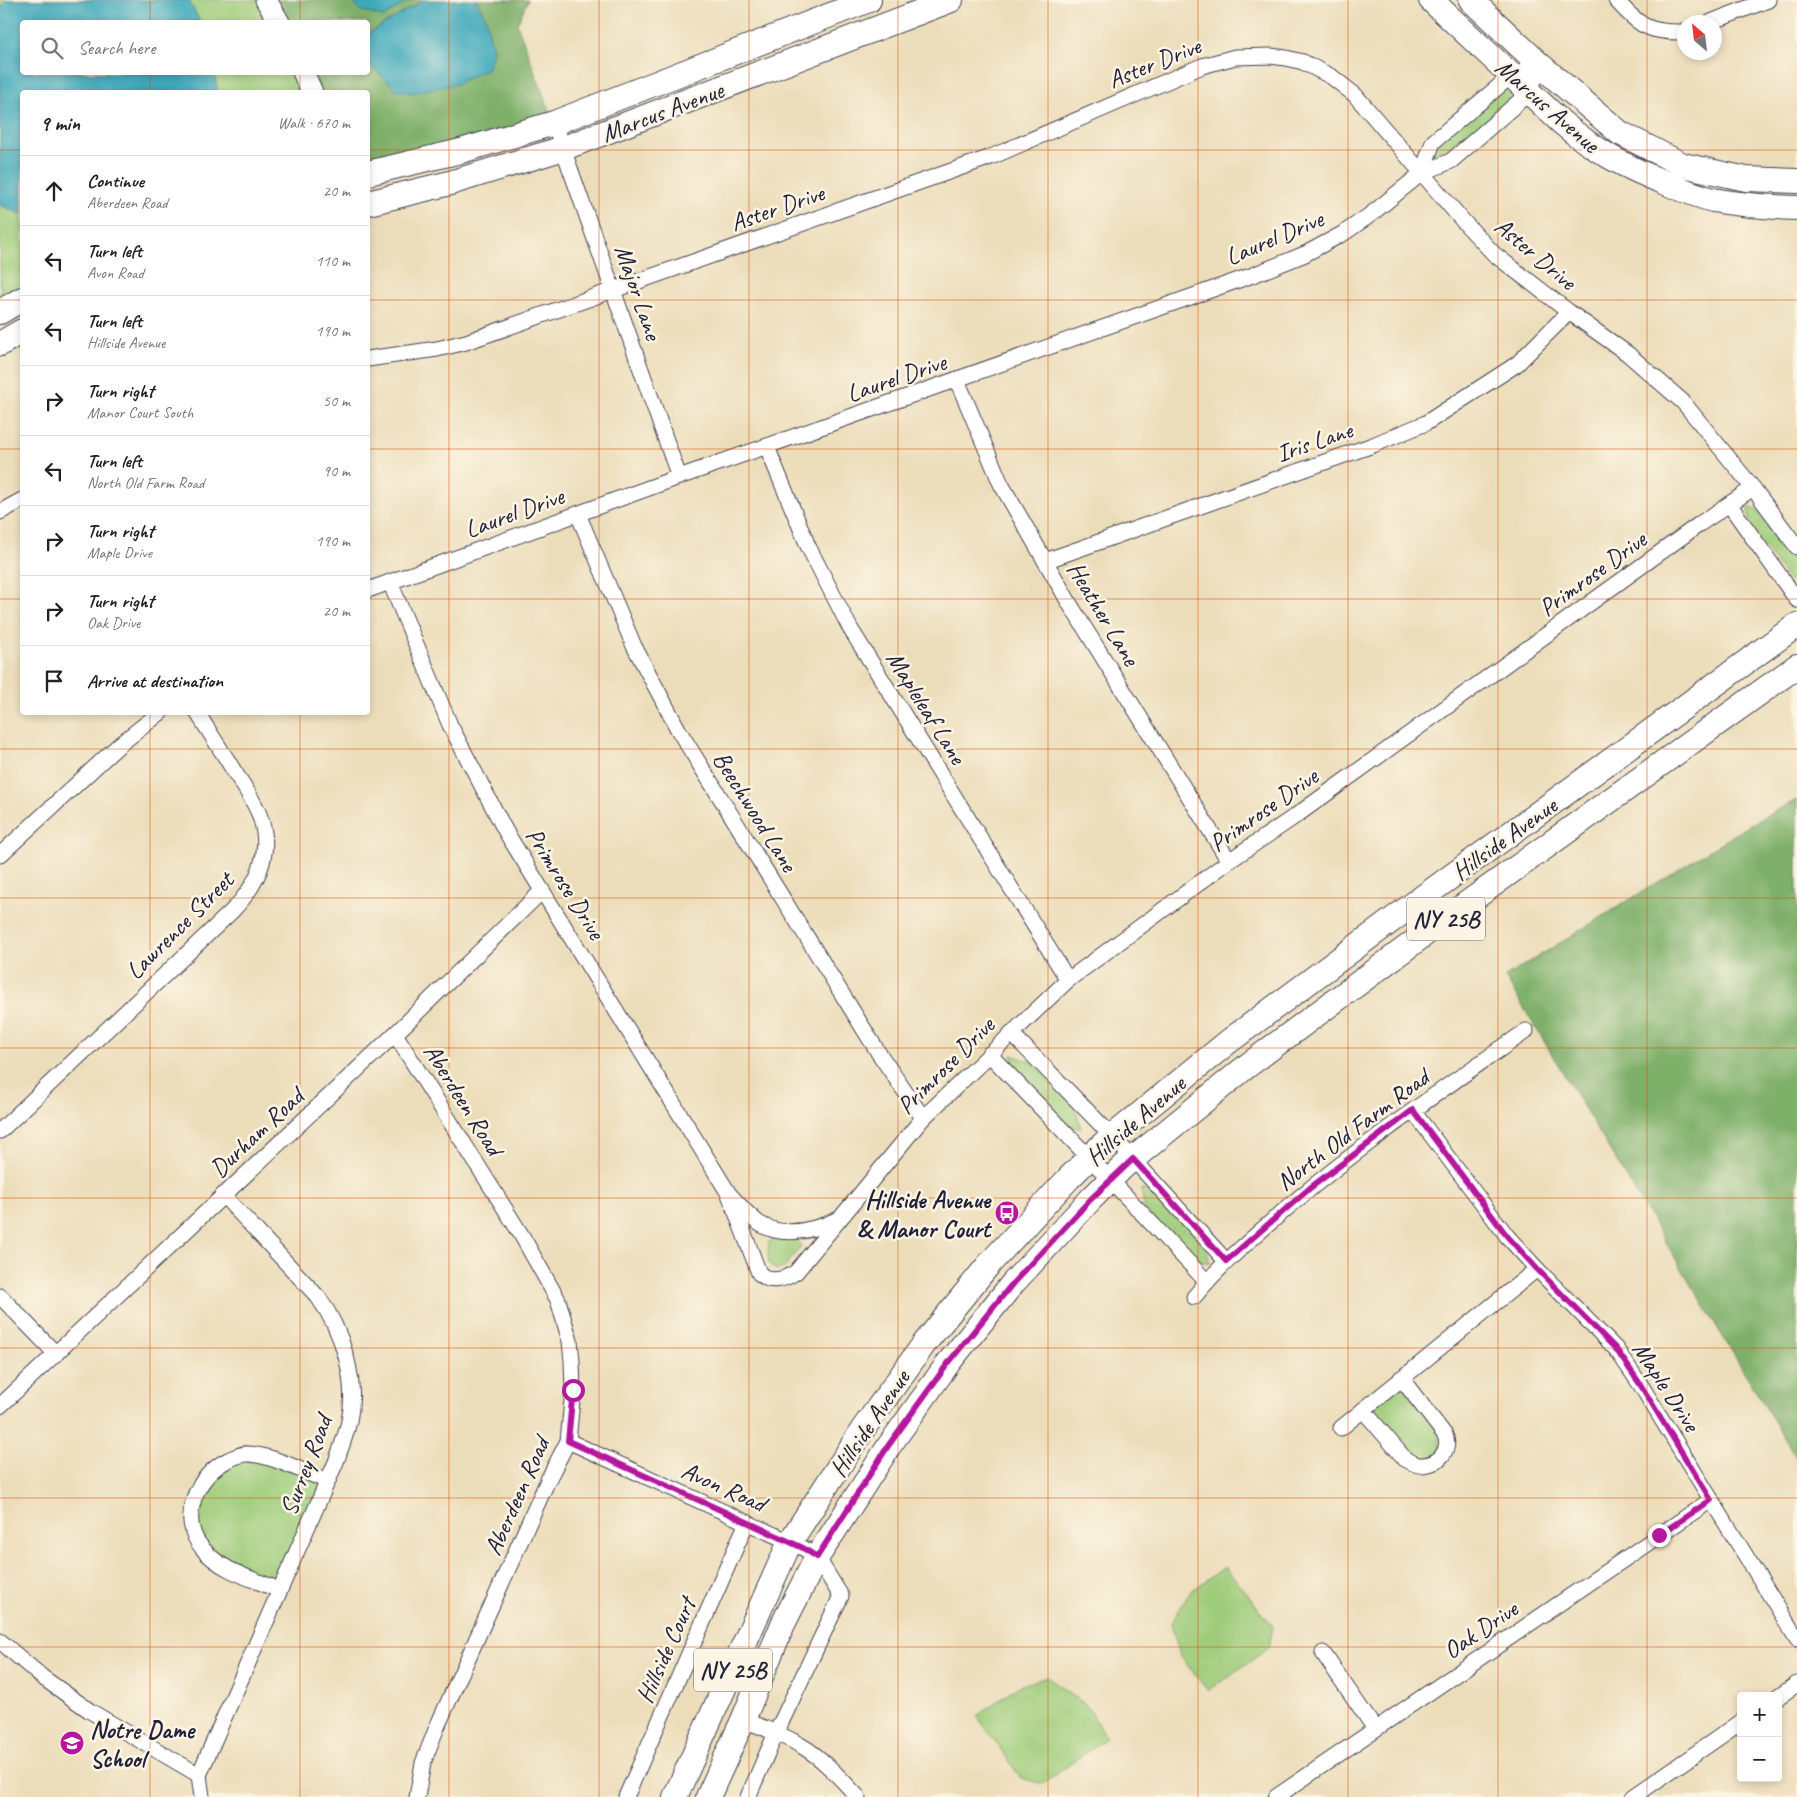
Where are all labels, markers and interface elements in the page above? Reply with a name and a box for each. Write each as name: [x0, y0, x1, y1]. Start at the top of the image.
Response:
north arrow: [1677, 15, 1722, 60]
search box: [20, 20, 370, 75]
street label: Aster Drive: [1103, 29, 1207, 96]
icon: search: [38, 34, 66, 62]
text: Search here: [78, 36, 155, 60]
street label: Marcus Avenue: [1489, 52, 1608, 161]
street label: Marcus Avenue: [597, 73, 730, 150]
text: 9 min: [40, 110, 80, 136]
text: Walk · 670 m: [278, 113, 350, 133]
text: Continue: [87, 169, 144, 193]
street label: Aster Drive: [726, 176, 830, 239]
icon: ahead: [40, 177, 68, 205]
text: 20 m: [323, 181, 350, 201]
text: Aberdeen Road: [87, 193, 168, 213]
street label: Laurel Drive: [1221, 202, 1330, 273]
street label: Aster Drive: [1488, 210, 1584, 298]
text: Turn left: [87, 239, 142, 263]
street label: Major Lane: [607, 241, 670, 346]
icon: left: [40, 247, 68, 275]
text: 110 m: [316, 251, 350, 271]
text: Avon Road: [87, 263, 144, 283]
text: Turn left: [87, 309, 142, 333]
icon: left: [40, 317, 68, 345]
text: 190 m: [316, 321, 350, 341]
text: Hillside Avenue: [87, 333, 165, 353]
street label: Laurel Drive: [842, 345, 952, 410]
text: Turn right: [87, 379, 154, 403]
icon: right: [40, 387, 68, 415]
text: 50 m: [323, 391, 350, 411]
text: Manor Court South: [87, 403, 193, 423]
street label: Iris Lane: [1272, 413, 1358, 470]
text: Turn left: [87, 449, 142, 473]
icon: left: [40, 457, 68, 485]
text: 90 m: [323, 461, 350, 481]
text: North Old Farm Road: [87, 473, 204, 493]
street label: Laurel Drive: [460, 480, 570, 546]
text: Turn right: [87, 519, 154, 543]
street label: Primrose Drive: [1532, 523, 1654, 624]
icon: right: [40, 527, 68, 555]
text: 190 m: [316, 531, 350, 551]
text: Maple Drive: [87, 543, 152, 563]
street label: Heather Lane: [1060, 556, 1148, 673]
text: Turn right: [87, 589, 154, 613]
icon: right: [40, 597, 68, 625]
text: 20 m: [323, 601, 350, 621]
text: Oak Drive: [87, 613, 140, 633]
street label: Mapleleaf Lane: [879, 645, 974, 772]
icon: arrive: [40, 667, 68, 695]
text: Arrive at destination: [87, 669, 223, 693]
street label: Beechwood Lane: [706, 745, 806, 879]
street label: Primrose Drive: [1203, 760, 1326, 859]
street label: Hillside Avenue: [1446, 789, 1565, 888]
street label: Primrose Drive: [518, 822, 613, 947]
street label: Lawrence Street: [119, 863, 242, 986]
road number: NY 25B: [1407, 898, 1485, 941]
street label: Primrose Drive: [890, 1009, 1003, 1121]
street label: Aberdeen Road: [416, 1038, 512, 1165]
street label: North Old Farm Road: [1270, 1059, 1439, 1198]
street label: Hillside Avenue: [1079, 1067, 1194, 1173]
street label: Durham Road: [203, 1078, 313, 1184]
place label: Hillside Avenue & Manor Court: [857, 1184, 993, 1245]
bus stop icon: Hillside Avenue & Manor Court: [994, 1200, 1020, 1226]
street label: Maple Drive: [1625, 1335, 1708, 1439]
street label: Hillside Avenue: [822, 1362, 918, 1483]
route start: [562, 1379, 585, 1402]
street label: Surrey Road: [272, 1407, 341, 1520]
street label: Aberdeen Road: [477, 1429, 559, 1560]
street label: Avon Road: [676, 1454, 774, 1521]
route end: [1648, 1524, 1671, 1547]
street label: Hillside Court: [629, 1589, 705, 1708]
street label: Oak Drive: [1437, 1592, 1525, 1666]
road number: NY 25B: [694, 1648, 772, 1692]
map controls: [1737, 1692, 1782, 1782]
button: +: [1737, 1692, 1782, 1737]
place label: Notre Dame School: [90, 1714, 197, 1775]
school or university icon: Notre Dame School: [59, 1730, 85, 1756]
button: −: [1737, 1737, 1782, 1782]

